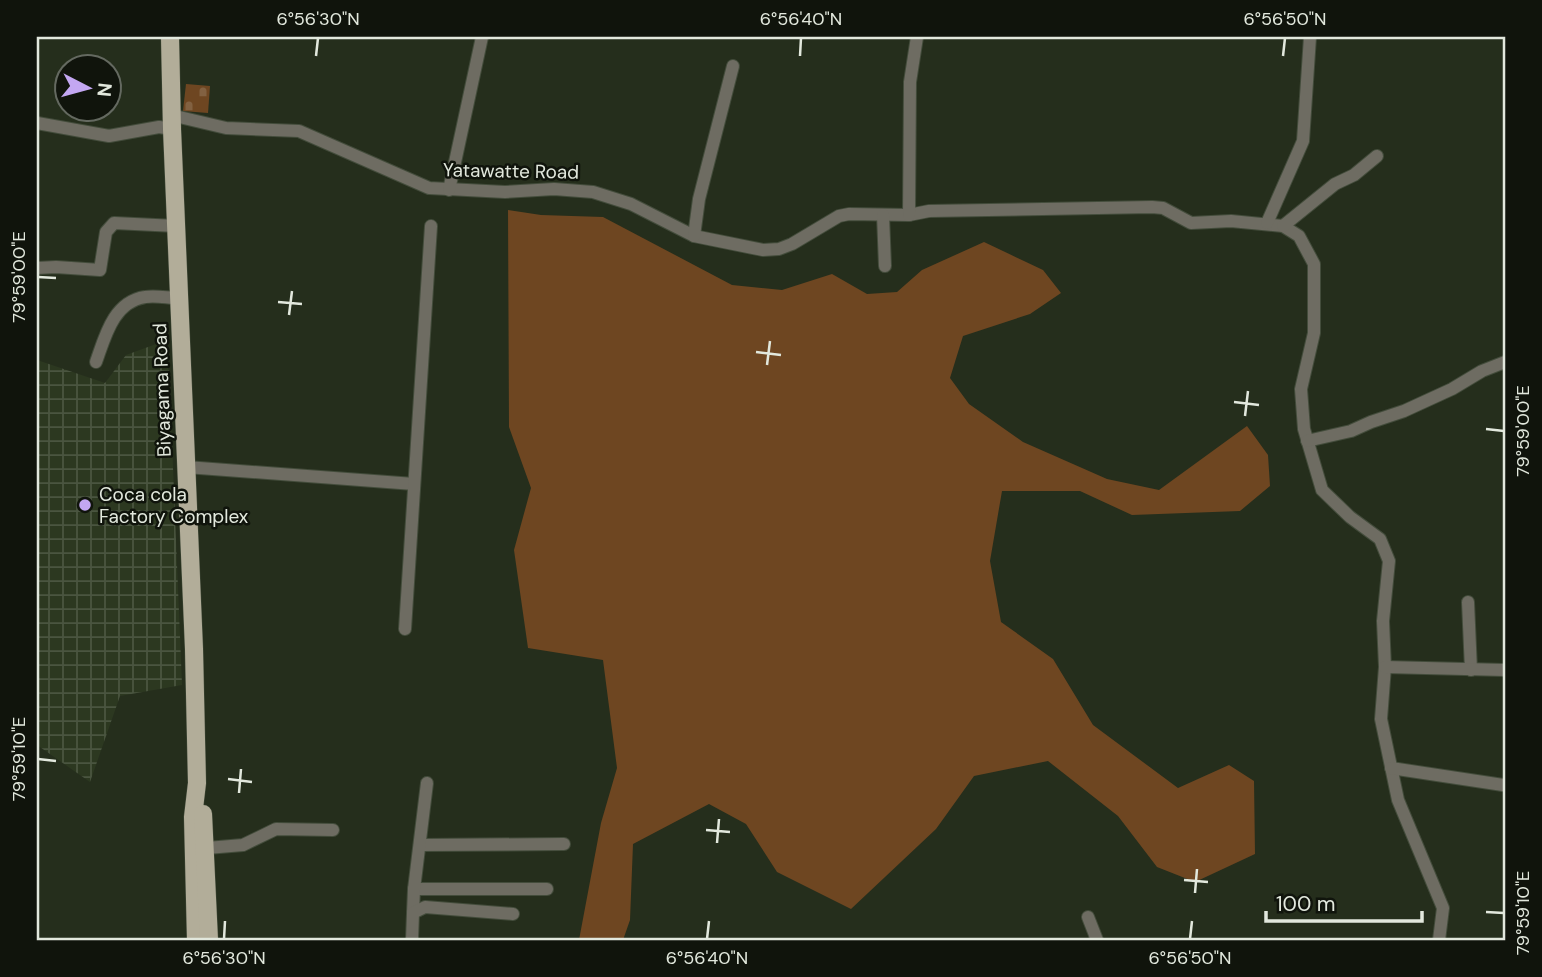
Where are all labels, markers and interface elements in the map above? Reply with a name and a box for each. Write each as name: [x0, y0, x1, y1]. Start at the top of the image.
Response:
text: 6°56'30"N: [276, 7, 360, 31]
text: 6°56'40"N: [760, 7, 842, 31]
text: 6°56'50"N: [1243, 7, 1327, 31]
north arrow: [52, 52, 122, 122]
text: N: [91, 82, 118, 98]
street label: Yatawatte Road: [443, 157, 579, 185]
text: 79°59'00"E: [7, 231, 31, 323]
street label: Biyagama Road: [147, 323, 177, 457]
text: 79°59'00"E: [1511, 385, 1535, 477]
place label: Coca cola Factory Complex: [99, 482, 249, 529]
marker: Coca cola Factory Complex: [77, 497, 93, 513]
text: 79°59'10"E: [7, 717, 31, 801]
text: 79°59'10"E: [1511, 871, 1535, 955]
scale bar: [1266, 879, 1421, 923]
text: 100 m: [1276, 890, 1336, 918]
text: 6°56'30"N: [182, 946, 266, 970]
text: 6°56'40"N: [666, 946, 748, 970]
text: 6°56'50"N: [1148, 946, 1232, 970]

